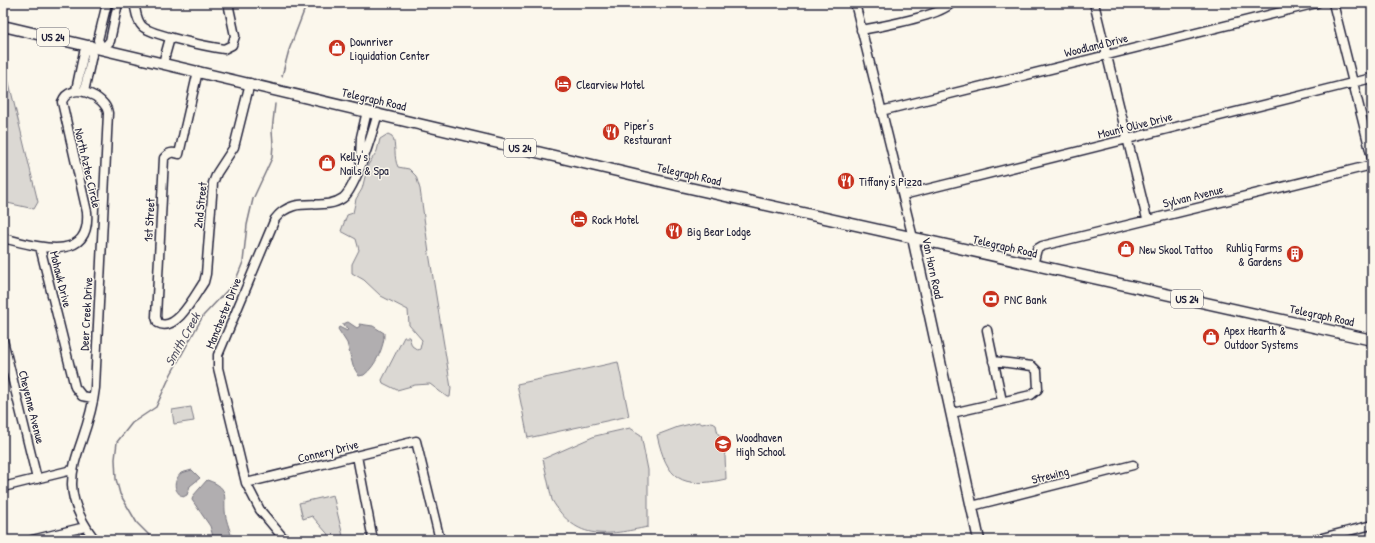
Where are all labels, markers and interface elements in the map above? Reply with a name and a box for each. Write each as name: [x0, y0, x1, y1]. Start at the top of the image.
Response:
road number: US 24: [37, 28, 69, 46]
street label: Woodland Drive: [1062, 29, 1130, 61]
place label: Downriver Liquidation Center: [350, 33, 430, 64]
shop icon: Downriver Liquidation Center: [327, 38, 347, 58]
hotel icon: Clearview Motel: [553, 74, 573, 94]
place label: Clearview Motel: [576, 76, 645, 93]
street label: Telegraph Road: [340, 83, 408, 115]
street label: Mount Olive Drive: [1096, 107, 1174, 143]
place label: Piper's Restaurant: [624, 117, 672, 148]
restaurant icon: Piper's Restaurant: [601, 122, 621, 142]
street label: North Aztec Circle: [71, 126, 106, 210]
road number: US 24: [504, 139, 536, 157]
place label: Kelly's Nails & Spa: [340, 148, 389, 179]
shop icon: Kelly's Nails & Spa: [317, 153, 337, 173]
street label: Telegraph Road: [655, 158, 723, 190]
restaurant icon: Tiffany's Pizza: [836, 171, 856, 191]
place label: Tiffany's Pizza: [859, 173, 922, 190]
street label: 2nd Street: [189, 180, 211, 229]
street label: Sylvan Avenue: [1161, 180, 1225, 212]
street label: 1st Street: [139, 197, 159, 242]
hotel icon: Rock Motel: [569, 209, 589, 229]
place label: Rock Motel: [592, 211, 640, 228]
restaurant icon: Big Bear Lodge: [664, 221, 684, 241]
place label: Big Bear Lodge: [687, 223, 751, 240]
street label: Telegraph Road: [971, 230, 1039, 262]
street label: Van Horn Road: [918, 236, 948, 301]
shop icon: New Skool Tattoo: [1116, 239, 1136, 259]
place label: Ruhlig Farms & Gardens: [1226, 239, 1282, 270]
place label: New Skool Tattoo: [1139, 241, 1213, 258]
building icon: Ruhlig Farms & Gardens: [1285, 244, 1305, 264]
street label: Mohawk Drive: [46, 249, 76, 309]
street label: Manchester Drive: [201, 275, 245, 351]
street label: Deer Creek Drive: [76, 277, 96, 351]
bank icon: PNC Bank: [981, 289, 1001, 309]
road number: US 24: [1171, 290, 1203, 308]
place label: PNC Bank: [1004, 291, 1047, 308]
street label: Telegraph Road: [1288, 300, 1356, 330]
water label: Smith Creek: [160, 308, 205, 369]
place label: Apex Hearth & Outdoor Systems: [1224, 322, 1299, 353]
shop icon: Apex Hearth & Outdoor Systems: [1201, 327, 1221, 347]
street label: Cheyenne Avenue: [15, 369, 49, 446]
place label: Woodhaven High School: [736, 429, 786, 460]
school or university icon: Woodhaven High School: [713, 434, 733, 454]
street label: Connery Drive: [296, 435, 360, 467]
street label: Strewing: [1029, 462, 1071, 488]

